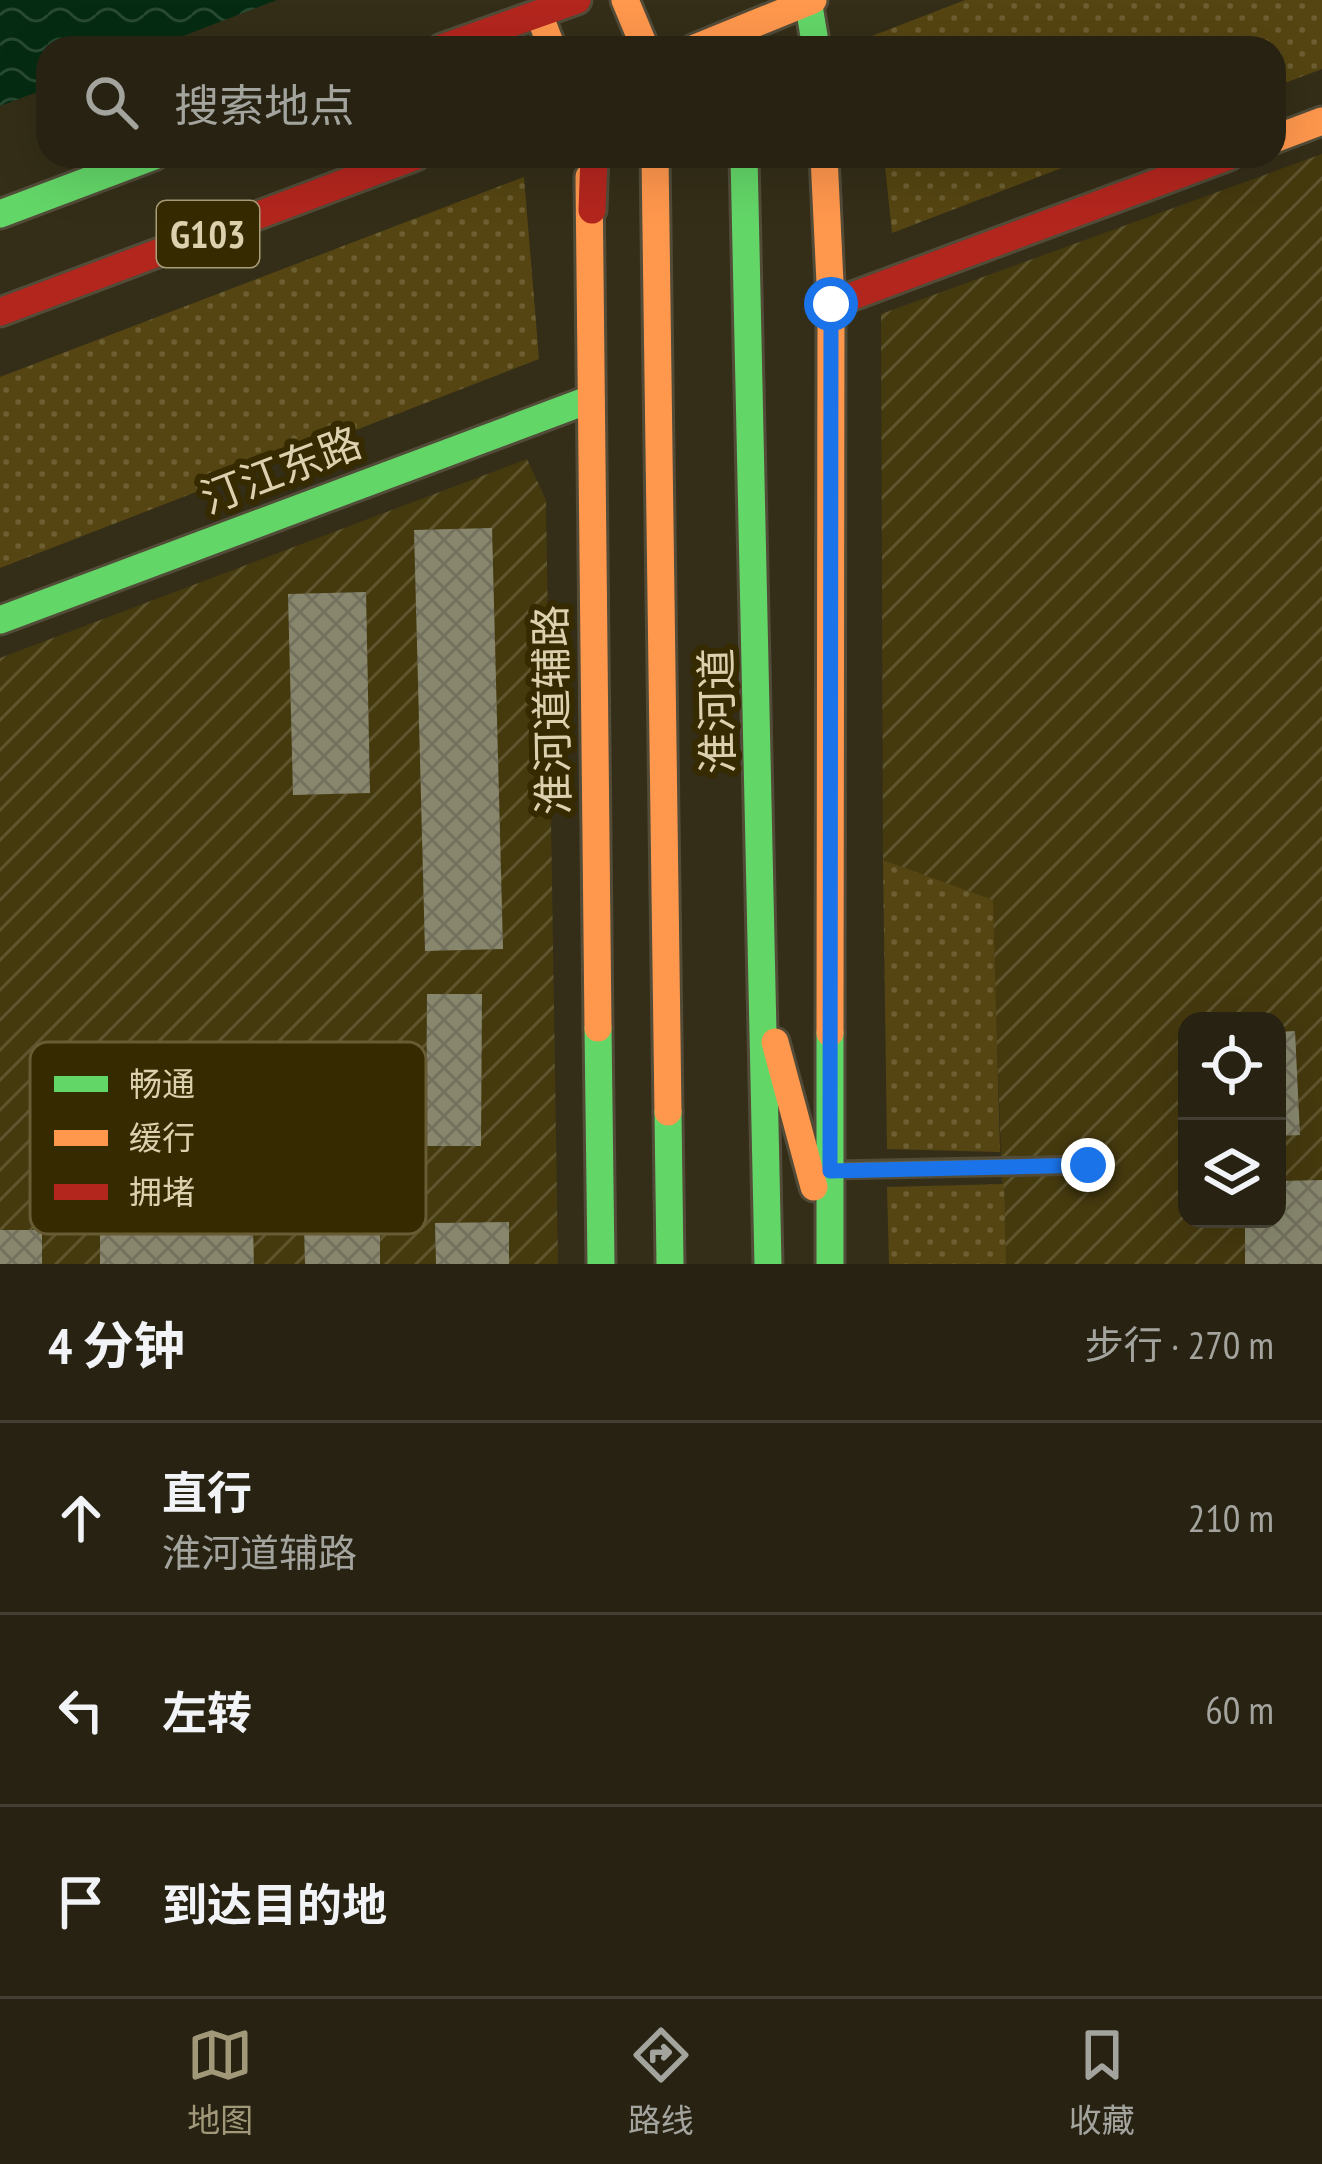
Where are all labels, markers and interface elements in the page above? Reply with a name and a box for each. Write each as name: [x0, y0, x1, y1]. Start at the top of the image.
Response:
search box: [36, 36, 1286, 168]
icon: search: [78, 69, 144, 135]
text: 搜索地点: [174, 76, 354, 134]
road number: G103: [157, 201, 259, 267]
route start: [804, 277, 858, 331]
street label: 汀江东路: [193, 414, 369, 525]
street label: 淮河道辅路: [522, 605, 581, 815]
street label: 淮河道: [688, 648, 745, 774]
map controls: [1178, 1012, 1286, 1228]
button: locate: [1178, 1012, 1286, 1120]
legend: [30, 1042, 426, 1234]
text: 畅通: [129, 1062, 195, 1105]
text: 缓行: [129, 1116, 195, 1159]
button: layers: [1178, 1120, 1286, 1228]
route end: [1061, 1138, 1115, 1192]
text: 拥堵: [129, 1170, 195, 1213]
text: 4 分钟: [48, 1312, 185, 1378]
text: 步行 · 270 m: [1085, 1319, 1274, 1370]
text: 直行: [162, 1463, 252, 1521]
icon: ahead: [48, 1485, 114, 1551]
text: 210 m: [1188, 1492, 1274, 1543]
text: 淮河道辅路: [162, 1527, 357, 1578]
icon: left: [48, 1677, 114, 1743]
text: 左转: [162, 1683, 252, 1741]
text: 60 m: [1205, 1684, 1274, 1735]
icon: arrive: [48, 1869, 114, 1935]
text: 到达目的地: [162, 1875, 387, 1933]
tab: 地图: [187, 2022, 253, 2142]
tab: 路线: [628, 2022, 694, 2142]
tab: 收藏: [1069, 2022, 1135, 2142]

